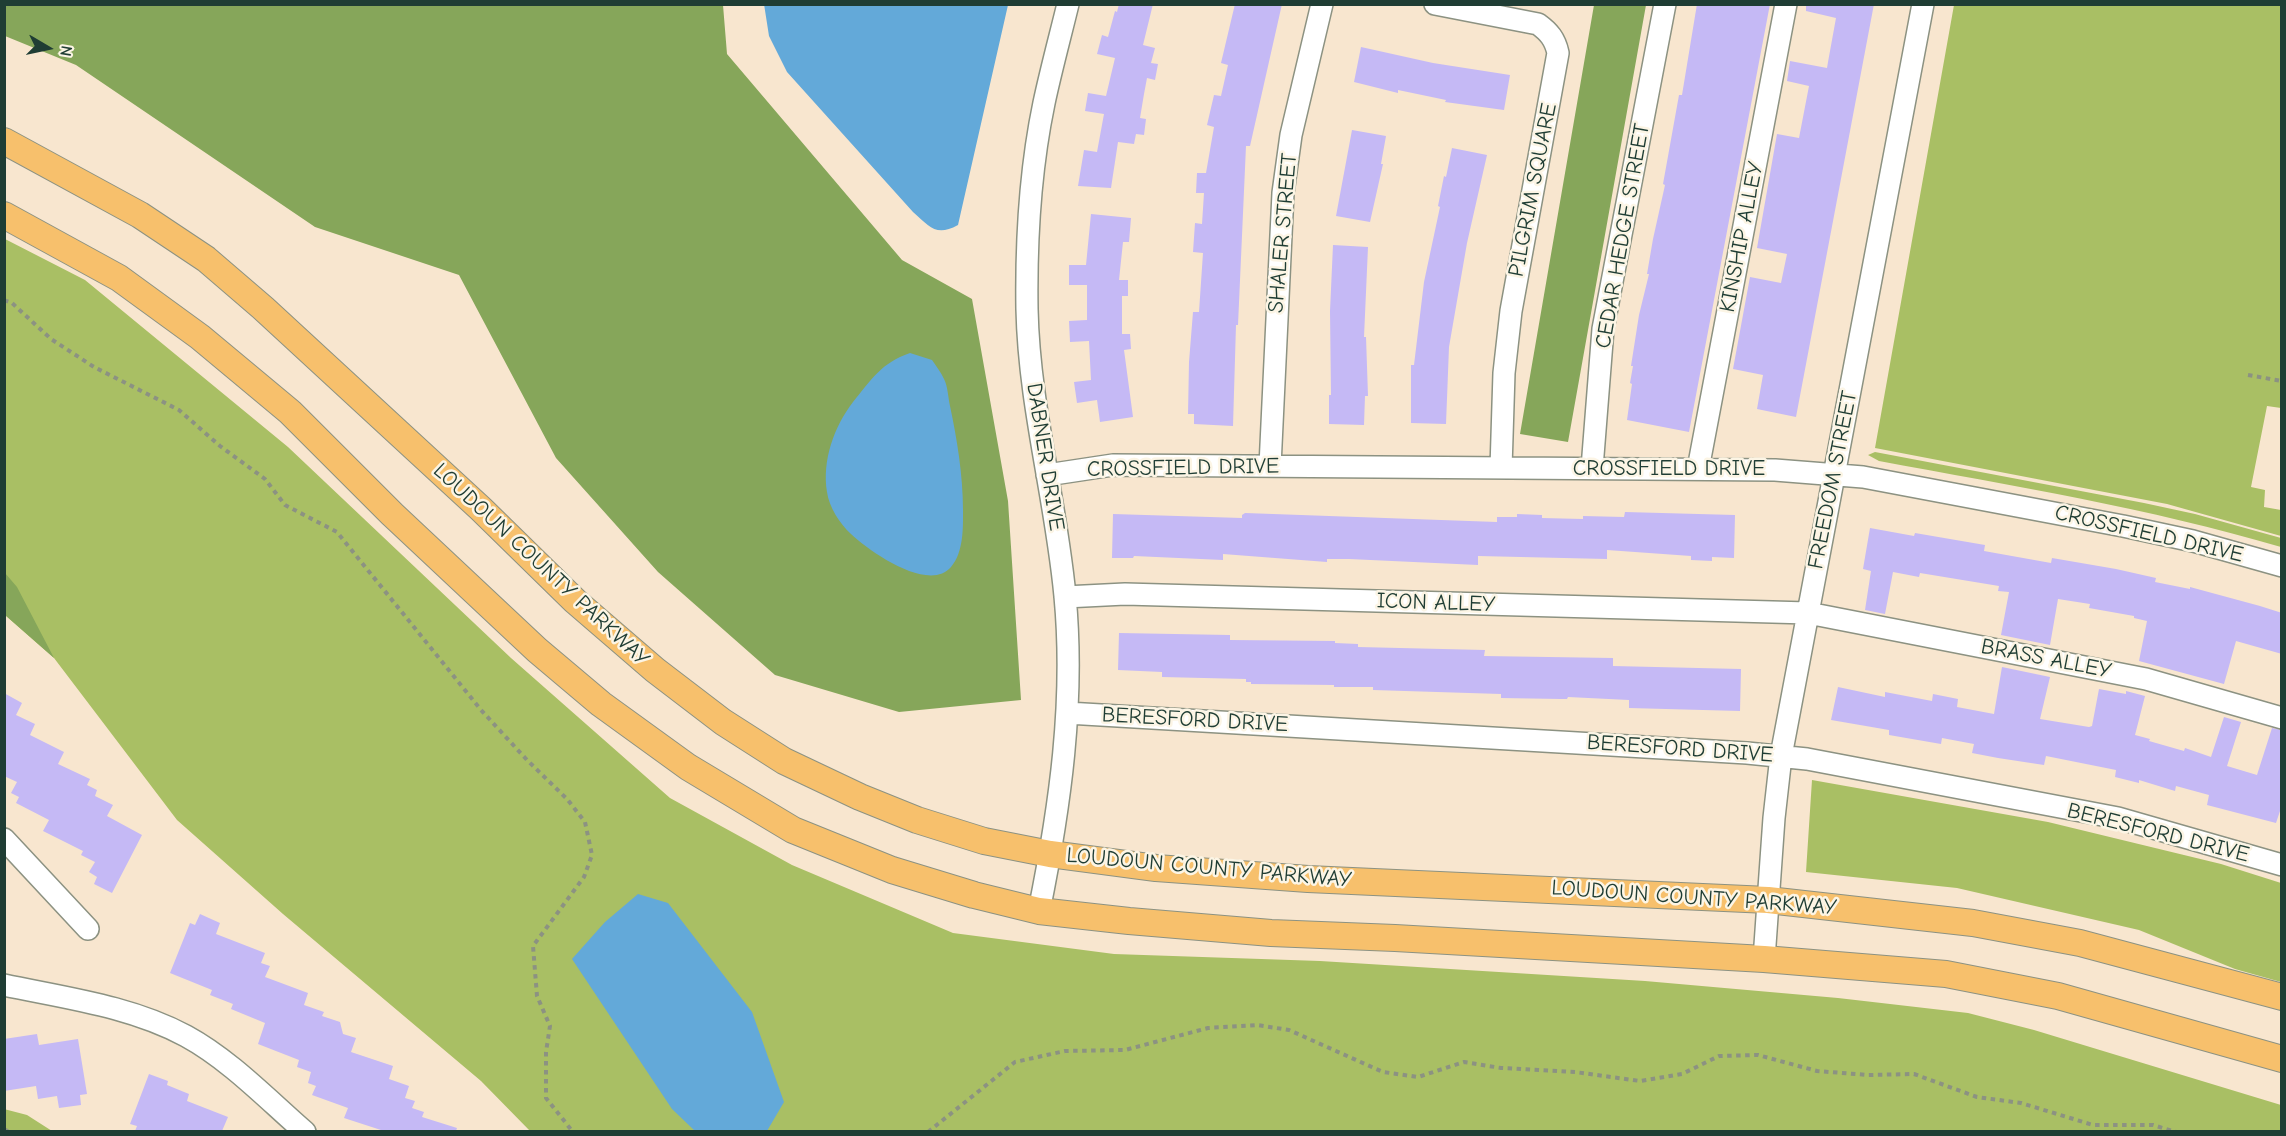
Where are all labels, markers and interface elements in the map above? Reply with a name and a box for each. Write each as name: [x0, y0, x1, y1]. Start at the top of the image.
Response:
north arrow: [18, 18, 78, 78]
text: N: [56, 44, 75, 57]
street label: PILGRIM SQUARE: [1503, 101, 1563, 279]
street label: CEDAR HEDGE STREET: [1590, 121, 1656, 351]
street label: SHALER STREET: [1263, 152, 1303, 314]
street label: KINSHIP ALLEY: [1714, 159, 1770, 315]
street label: DABNER DRIVE: [1020, 381, 1070, 533]
street label: FREEDOM STREET: [1803, 389, 1863, 571]
street label: CROSSFIELD DRIVE: [1087, 453, 1279, 483]
street label: CROSSFIELD DRIVE: [1573, 456, 1765, 482]
street label: LOUDOUN COUNTY PARKWAY: [427, 458, 655, 672]
street label: CROSSFIELD DRIVE: [2052, 499, 2246, 569]
street label: ICON ALLEY: [1376, 588, 1496, 618]
street label: BRASS ALLEY: [1979, 633, 2113, 685]
street label: BERESFORD DRIVE: [1101, 702, 1289, 738]
street label: BERESFORD DRIVE: [1586, 729, 1774, 769]
street label: BERESFORD DRIVE: [2064, 798, 2252, 868]
street label: LOUDOUN COUNTY PARKWAY: [1065, 842, 1353, 894]
street label: LOUDOUN COUNTY PARKWAY: [1550, 875, 1838, 921]

